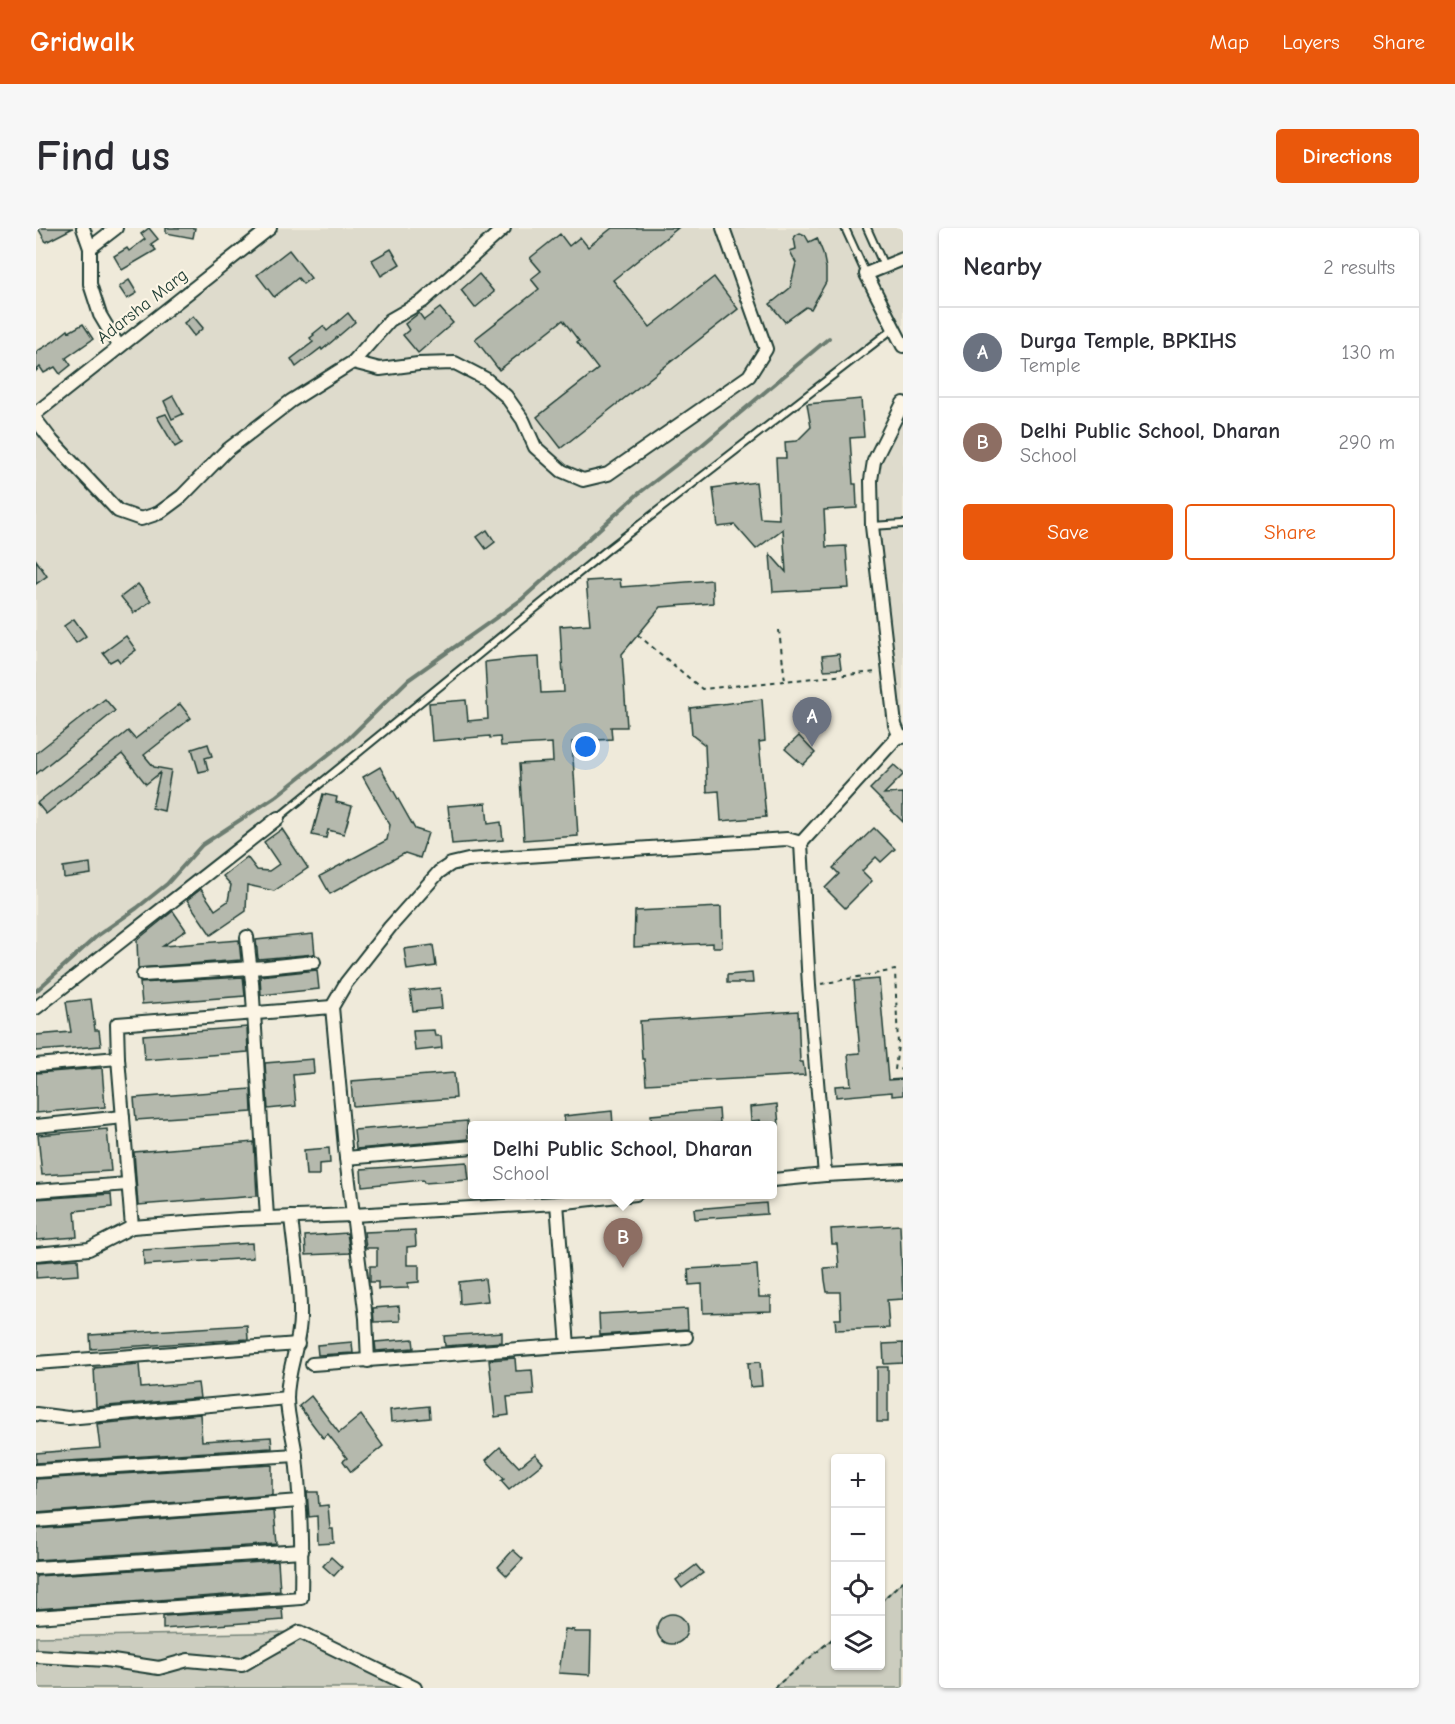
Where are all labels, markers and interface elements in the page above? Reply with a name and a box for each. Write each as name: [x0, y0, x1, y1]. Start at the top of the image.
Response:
text: Gridwalk: [30, 26, 134, 58]
text: Map: [1210, 30, 1249, 54]
text: Layers: [1282, 30, 1340, 54]
text: Share: [1373, 30, 1425, 54]
button: Directions: [1276, 129, 1419, 183]
text: Find us: [36, 132, 170, 181]
text: Nearby: [963, 252, 1042, 282]
text: 2 results: [1323, 256, 1395, 279]
street label: Adarsha Marg: [93, 264, 192, 348]
text: Durga Temple, BPKIHS: [1020, 328, 1237, 354]
text: A: [977, 341, 988, 364]
text: 130 m: [1342, 341, 1395, 364]
text: Temple: [1020, 354, 1080, 377]
text: Delhi Public School, Dharan: [1020, 418, 1280, 444]
text: B: [976, 431, 989, 454]
text: 290 m: [1339, 431, 1395, 454]
text: School: [1020, 444, 1077, 467]
button: Save: [963, 504, 1173, 560]
button: Share: [1185, 504, 1395, 560]
pin: A: [792, 698, 832, 747]
your location: [571, 732, 600, 761]
popup: [468, 1121, 777, 1199]
text: Delhi Public School, Dharan: [492, 1136, 753, 1162]
text: School: [492, 1162, 549, 1185]
pin: B: [604, 1218, 642, 1268]
map controls: [831, 1454, 885, 1670]
button: +: [831, 1454, 885, 1508]
button: −: [831, 1508, 885, 1562]
button: locate: [831, 1562, 885, 1616]
button: layers: [831, 1616, 885, 1670]

